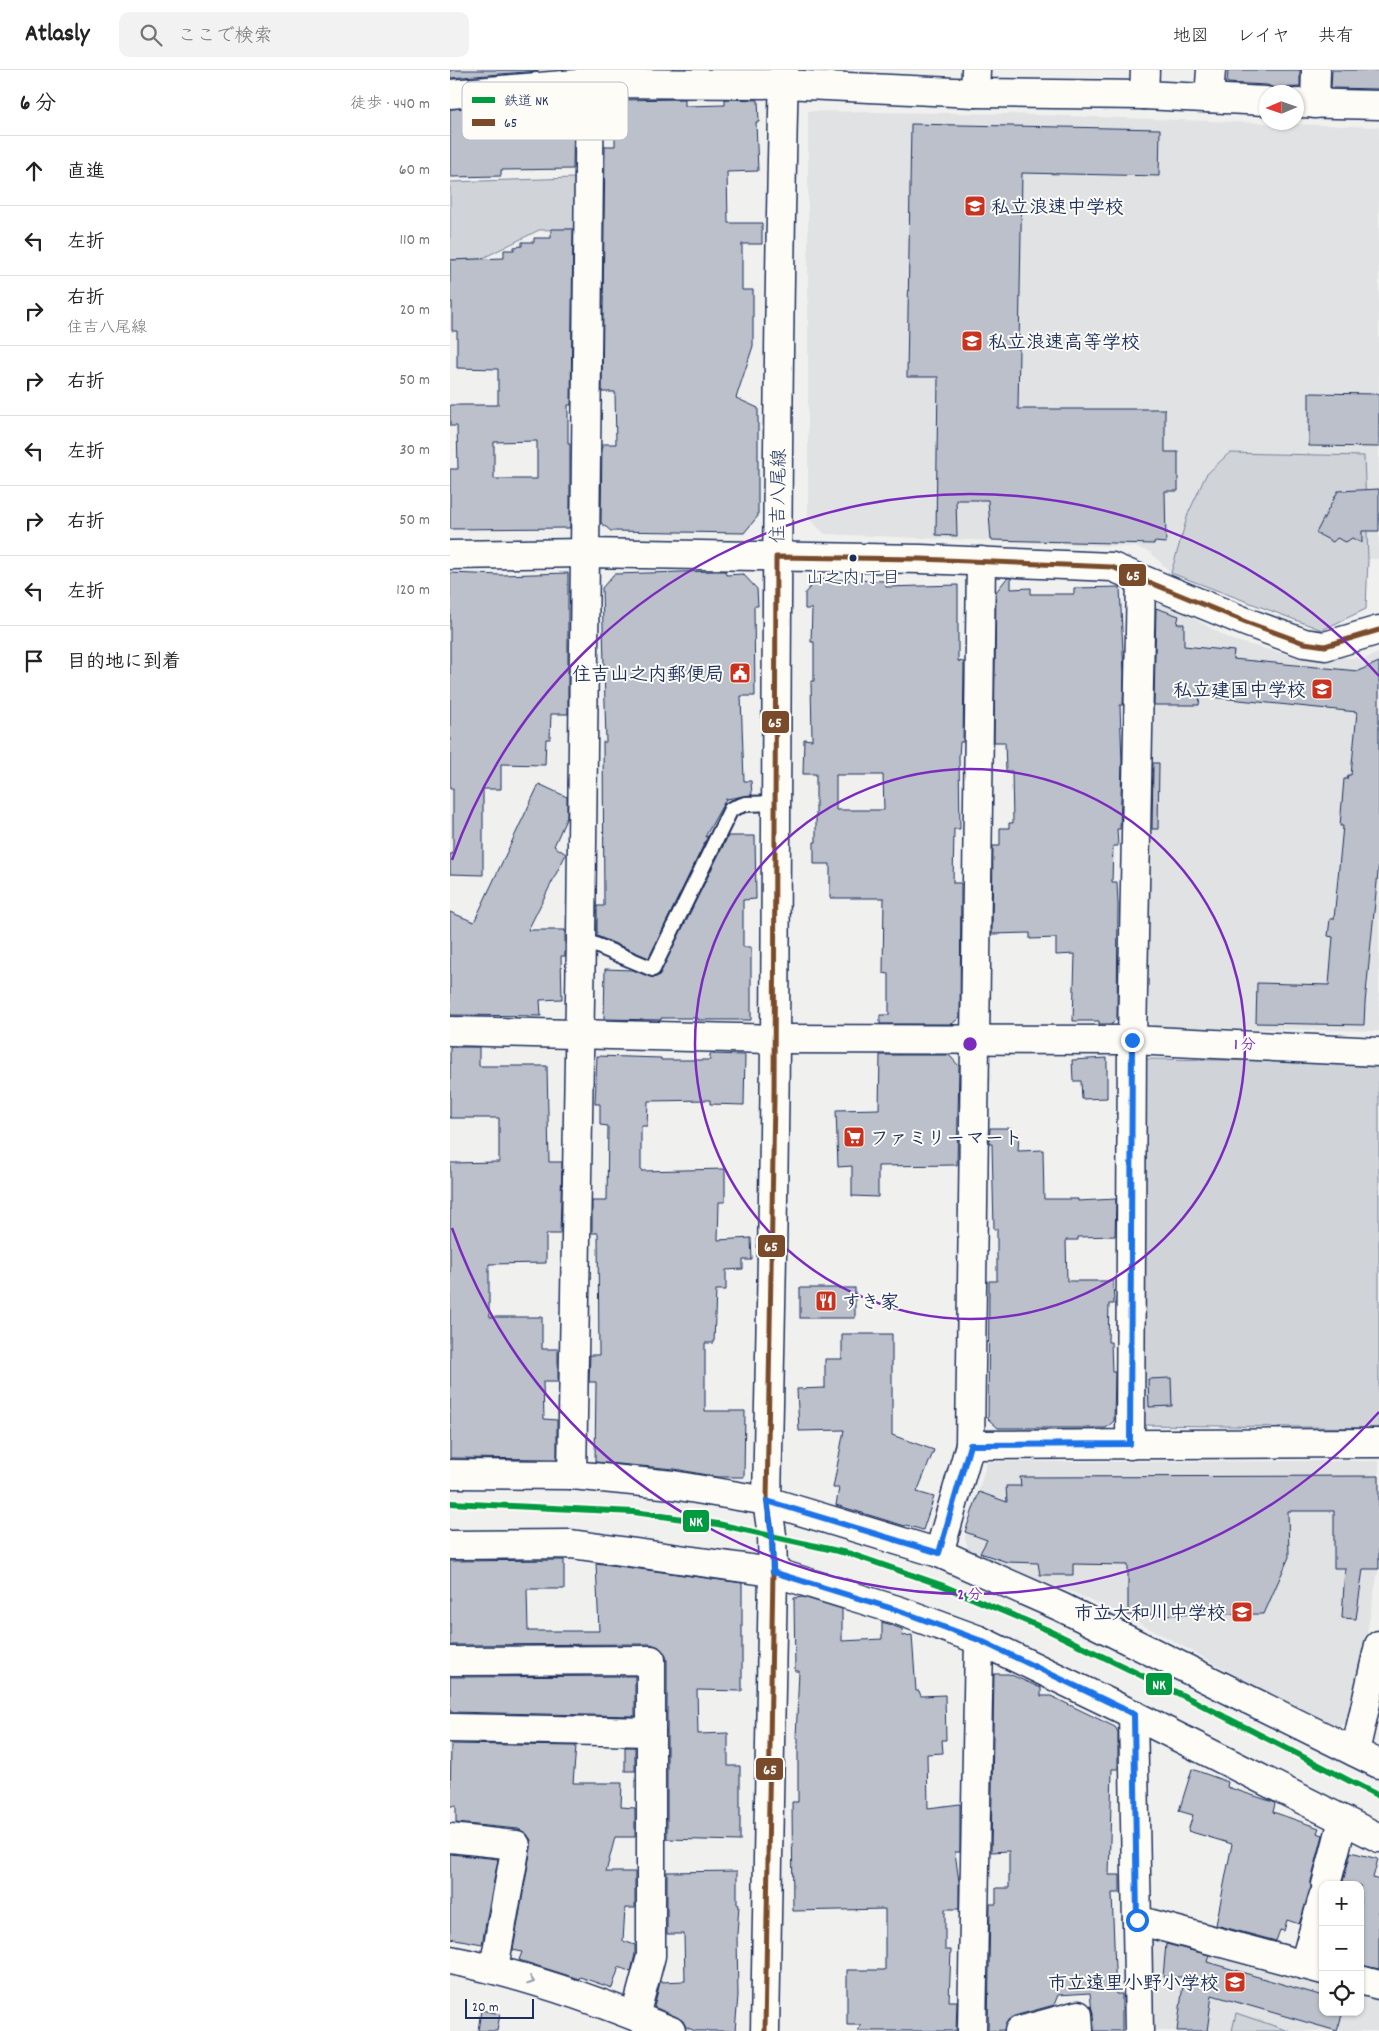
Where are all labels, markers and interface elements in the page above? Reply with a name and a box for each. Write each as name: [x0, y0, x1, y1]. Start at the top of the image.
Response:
search box: [119, 12, 469, 57]
text: Atlasly: [25, 18, 89, 52]
icon: search: [137, 21, 165, 49]
text: ここで検索: [177, 24, 272, 51]
text: 地図: [1173, 25, 1209, 50]
text: レイヤ: [1237, 25, 1290, 50]
text: 共有: [1318, 25, 1354, 50]
legend: [462, 82, 628, 140]
north arrow: [1259, 85, 1304, 130]
text: 6 分: [20, 90, 56, 120]
text: 鉄道 NK: [504, 92, 549, 112]
text: 徒歩 · 440 m: [350, 93, 430, 116]
text: 65: [504, 114, 517, 134]
icon: ahead: [20, 157, 48, 185]
text: 60 m: [399, 159, 430, 182]
text: 直進: [67, 160, 105, 187]
school or university icon: 私立浪速中学校: [963, 194, 987, 218]
place label: 私立浪速中学校: [991, 196, 1124, 223]
icon: left: [20, 227, 48, 255]
text: 110 m: [400, 229, 430, 252]
text: 左折: [67, 230, 105, 257]
text: 右折: [67, 286, 105, 313]
icon: right: [20, 297, 48, 325]
text: 20 m: [400, 299, 430, 322]
text: 住吉八尾線: [67, 317, 147, 340]
school or university icon: 私立浪速高等学校: [960, 329, 984, 353]
place label: 私立浪速高等学校: [988, 331, 1140, 358]
icon: right: [20, 367, 48, 395]
text: 50 m: [399, 369, 430, 392]
text: 右折: [67, 370, 105, 397]
icon: left: [20, 437, 48, 465]
text: 30 m: [400, 439, 430, 462]
text: 左折: [67, 440, 105, 467]
street label: 住吉八尾線: [766, 448, 795, 544]
icon: right: [20, 507, 48, 535]
text: 50 m: [399, 509, 430, 532]
text: 右折: [67, 510, 105, 537]
marker: 山之内1丁目: [848, 553, 858, 563]
line badge: 65: [1118, 563, 1147, 587]
place label: 山之内1丁目: [806, 567, 900, 592]
text: 65: [1126, 567, 1140, 587]
icon: left: [20, 577, 48, 605]
text: 120 m: [396, 579, 430, 602]
text: 左折: [67, 580, 105, 607]
icon: arrive: [20, 647, 48, 675]
text: 目的地に到着: [67, 650, 181, 677]
public building icon: 住吉山之内郵便局: [728, 661, 752, 685]
place label: 住吉山之内郵便局: [572, 663, 724, 690]
school or university icon: 私立建国中学校: [1310, 677, 1334, 701]
place label: 私立建国中学校: [1173, 679, 1306, 706]
line badge: 65: [761, 710, 790, 734]
text: 65: [768, 714, 782, 734]
route end: [1121, 1029, 1144, 1052]
centre of rings: [961, 1035, 979, 1053]
text: 1 分: [1234, 1035, 1256, 1057]
supermarket icon: ファミリーマート: [842, 1125, 866, 1149]
place label: ファミリーマート: [870, 1127, 1023, 1154]
line badge: 65: [757, 1234, 786, 1258]
text: 65: [764, 1238, 778, 1258]
restaurant icon: すき家: [814, 1289, 838, 1313]
place label: すき家: [842, 1291, 899, 1318]
line badge: NK: [682, 1509, 710, 1533]
text: NK: [689, 1513, 703, 1533]
text: 2 分: [958, 1585, 983, 1607]
school or university icon: 市立大和川中学校: [1230, 1600, 1254, 1624]
place label: 市立大和川中学校: [1074, 1602, 1226, 1629]
line badge: NK: [1145, 1672, 1173, 1696]
text: NK: [1152, 1676, 1166, 1696]
line badge: 65: [755, 1757, 784, 1781]
text: 65: [763, 1761, 777, 1781]
map controls: [1319, 1881, 1364, 2016]
button: +: [1319, 1881, 1364, 1926]
route start: [1126, 1909, 1149, 1932]
button: −: [1319, 1926, 1364, 1971]
school or university icon: 市立遠里小野小学校: [1223, 1970, 1247, 1994]
button: locate: [1319, 1971, 1364, 2016]
place label: 市立遠里小野小学校: [1048, 1972, 1219, 1999]
one-way arrow: [526, 1975, 535, 1985]
scale bar: [465, 1996, 534, 2019]
text: 20 m: [472, 1998, 499, 2018]

